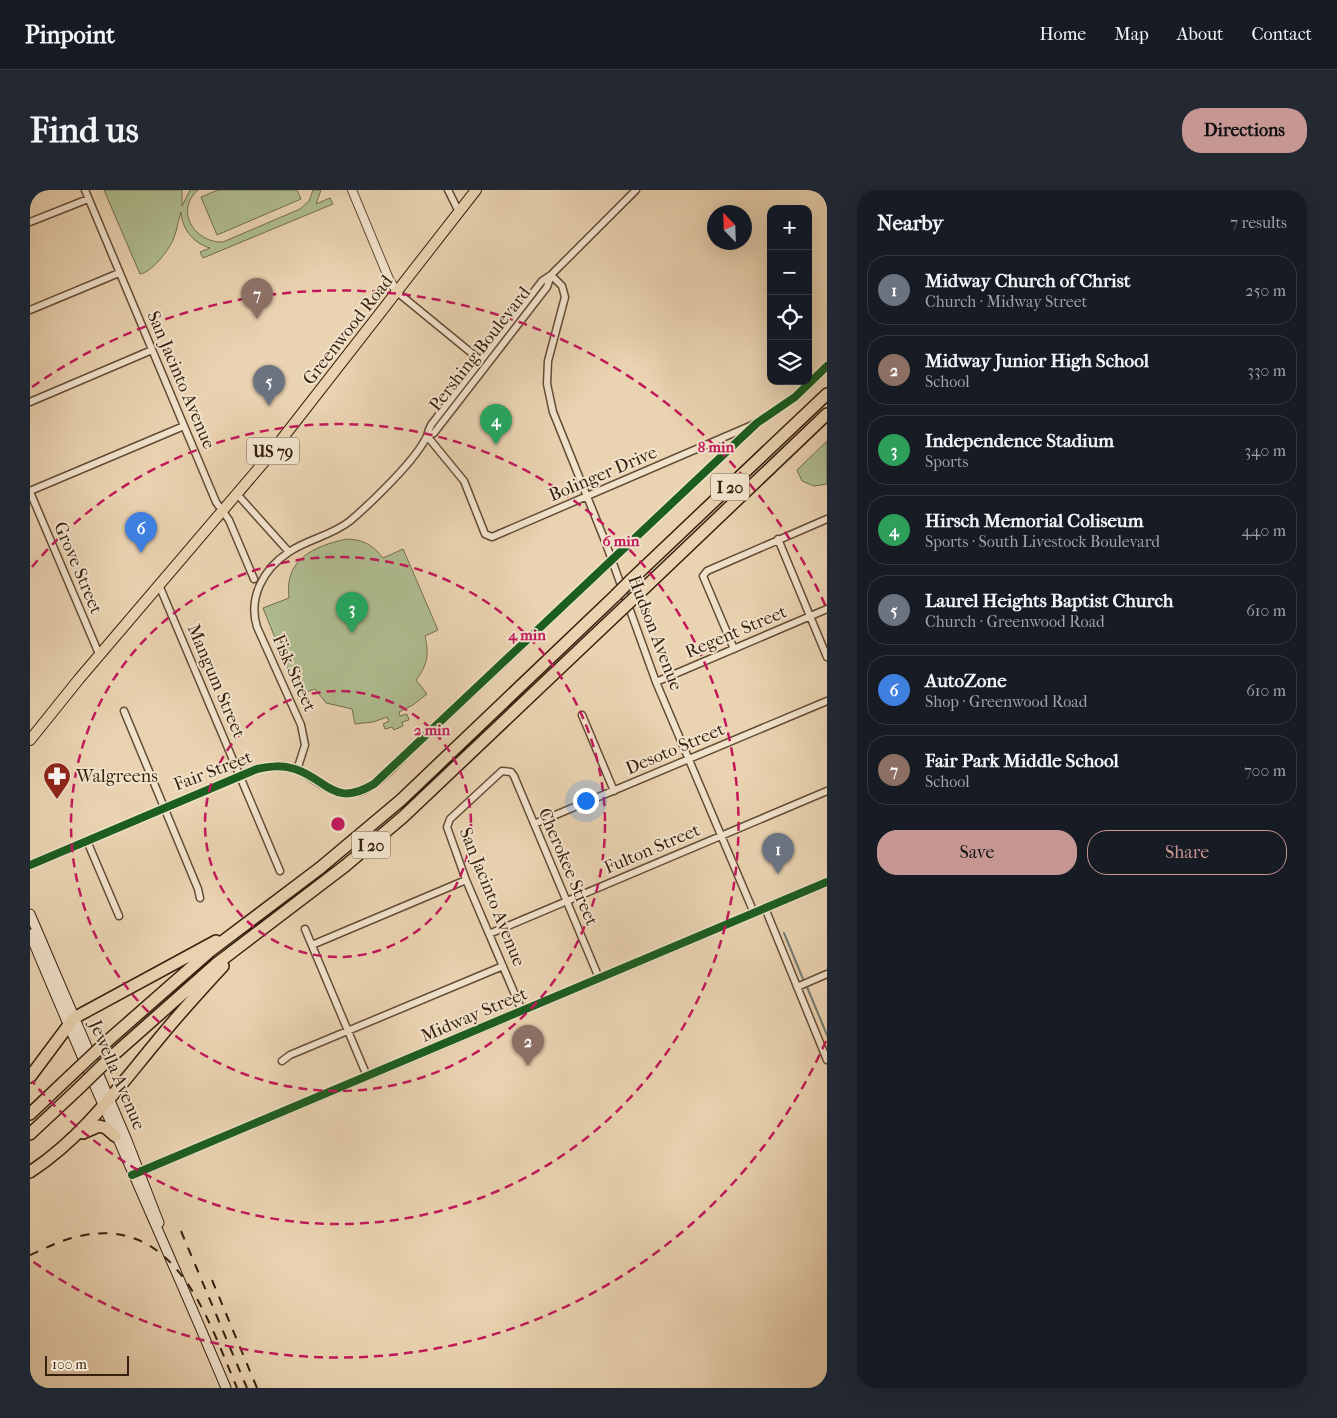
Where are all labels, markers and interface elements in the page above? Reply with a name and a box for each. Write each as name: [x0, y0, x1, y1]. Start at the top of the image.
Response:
text: Pinpoint: [25, 21, 115, 49]
text: Home: [1039, 24, 1086, 45]
text: Map: [1114, 24, 1149, 45]
text: About: [1177, 24, 1223, 45]
text: Contact: [1251, 24, 1312, 45]
button: Directions: [1182, 108, 1307, 153]
text: Find us: [30, 110, 139, 151]
north arrow: [707, 205, 752, 250]
map controls: [767, 205, 812, 385]
button: +: [767, 205, 812, 250]
text: Nearby: [877, 211, 943, 235]
text: 7 results: [1230, 213, 1287, 232]
button: −: [767, 250, 812, 295]
text: Midway Church of Christ: [925, 270, 1130, 292]
street label: Greenwood Road: [299, 271, 397, 389]
pin: 7: [241, 278, 273, 319]
text: 1: [891, 281, 897, 300]
text: 250 m: [1245, 281, 1286, 300]
street label: Pershing Boulevard: [425, 283, 535, 415]
text: Church · Midway Street: [925, 292, 1087, 311]
button: locate: [767, 295, 812, 340]
street label: San Jacinto Avenue: [142, 308, 220, 452]
button: layers: [767, 340, 812, 385]
text: Midway Junior High School: [925, 350, 1149, 372]
text: 2: [890, 361, 898, 380]
text: 330 m: [1247, 361, 1286, 380]
pin: 5: [253, 365, 285, 406]
text: School: [925, 372, 970, 391]
pin: 4: [480, 404, 512, 445]
text: Independence Stadium: [925, 430, 1114, 452]
road number: US 79: [247, 438, 299, 464]
text: 8 min: [698, 438, 734, 456]
text: 3: [891, 441, 897, 460]
text: 340 m: [1244, 441, 1286, 460]
street label: Bolinger Drive: [546, 442, 660, 506]
text: Sports: [925, 452, 968, 471]
road number: I 20: [711, 474, 749, 500]
text: Hirsch Memorial Coliseum: [925, 510, 1143, 532]
pin: 6: [125, 512, 157, 553]
street label: Grove Street: [49, 519, 107, 618]
text: 4: [889, 521, 899, 540]
text: 440 m: [1241, 521, 1286, 540]
text: 6 min: [603, 532, 640, 550]
text: Sports · South Livestock Boulevard: [925, 532, 1160, 551]
street label: Hudson Avenue: [623, 572, 687, 694]
text: Laurel Heights Baptist Church: [925, 590, 1174, 612]
pin: 3: [336, 592, 368, 633]
street label: Regent Street: [682, 601, 790, 663]
text: 5: [891, 601, 897, 620]
text: 610 m: [1246, 601, 1286, 620]
text: Church · Greenwood Road: [925, 612, 1105, 631]
street label: Mangum Street: [183, 621, 250, 742]
text: 4 min: [507, 626, 546, 644]
street label: Fisk Street: [268, 631, 321, 715]
text: AutoZone: [925, 670, 1007, 692]
text: 6: [890, 681, 898, 700]
text: 610 m: [1246, 681, 1286, 700]
text: Shop · Greenwood Road: [925, 692, 1087, 711]
street label: Desoto Street: [622, 719, 728, 779]
text: 2 min: [414, 721, 451, 739]
street label: Fair Street: [171, 746, 256, 796]
text: Fair Park Middle School: [925, 750, 1119, 772]
pharmacy icon: Walgreens: [42, 761, 72, 800]
text: 7: [890, 761, 898, 780]
text: 700 m: [1244, 761, 1286, 780]
place label: Walgreens: [75, 766, 158, 787]
text: School: [925, 772, 970, 791]
your location: [573, 788, 599, 814]
street label: Cherokee Street: [534, 805, 602, 930]
centre of rings: [329, 815, 347, 833]
street label: Fulton Street: [601, 819, 704, 879]
street label: San Jacinto Avenue: [455, 825, 529, 970]
button: Save: [877, 830, 1077, 875]
button: Share: [1087, 830, 1287, 875]
road number: I 20: [352, 832, 390, 858]
pin: 1: [762, 833, 794, 874]
street label: Midway Street: [418, 983, 531, 1047]
street label: Jewella Avenue: [84, 1015, 150, 1133]
pin: 2: [512, 1025, 544, 1066]
scale bar: [45, 1353, 129, 1376]
text: 100 m: [52, 1356, 87, 1373]

